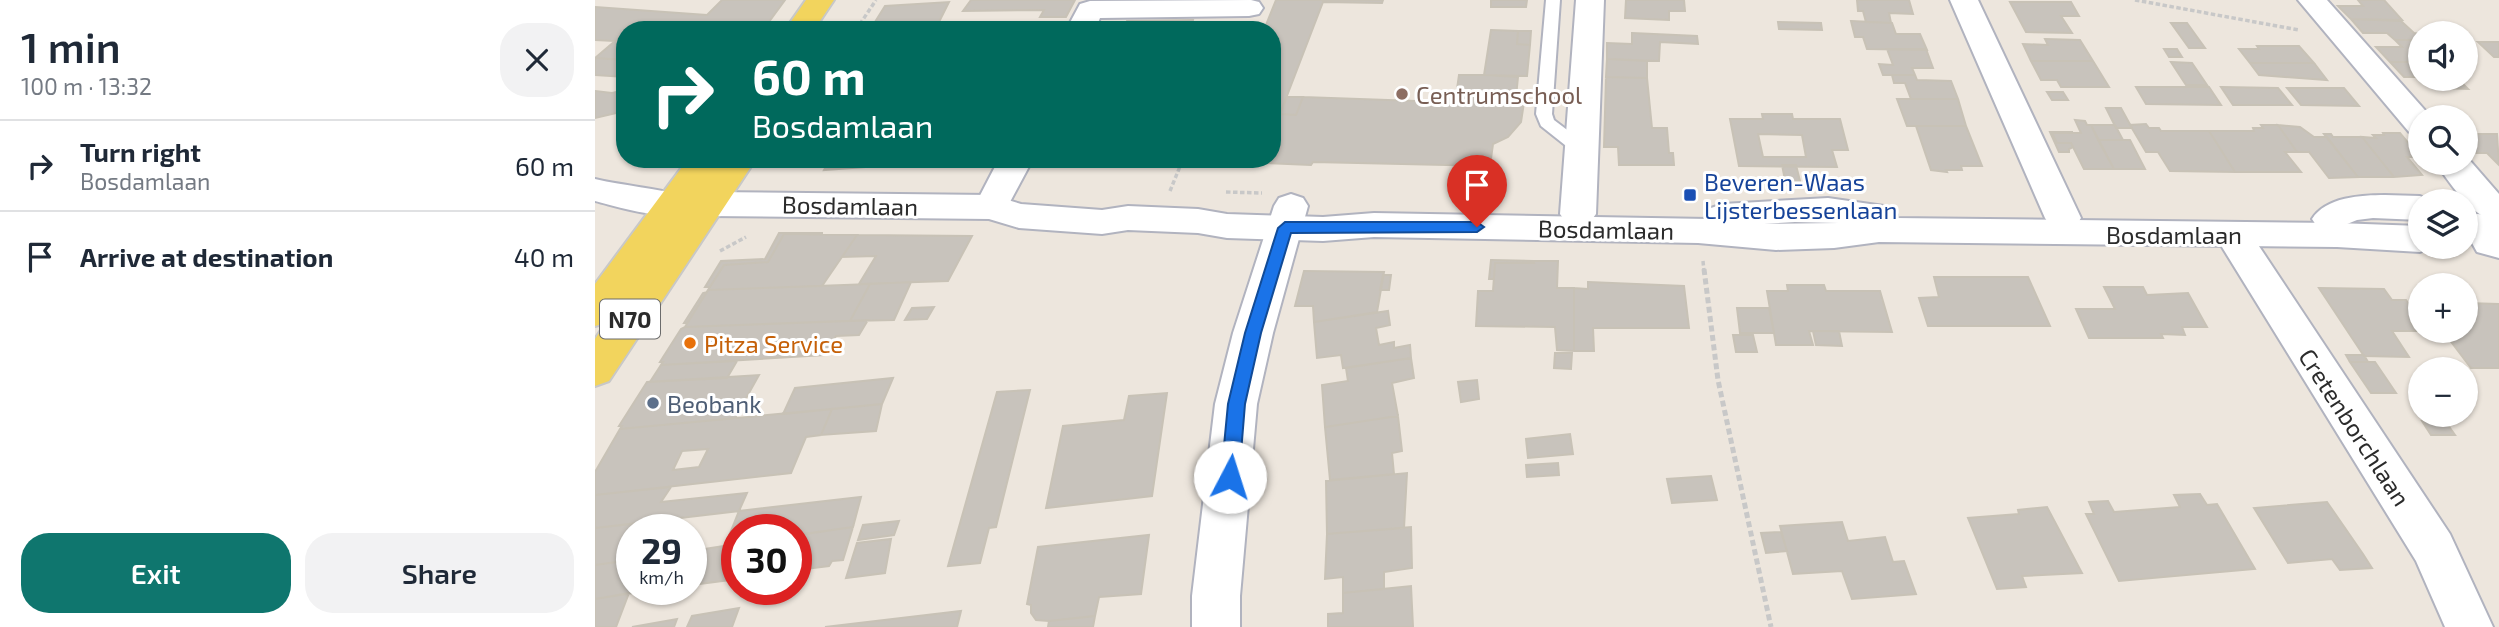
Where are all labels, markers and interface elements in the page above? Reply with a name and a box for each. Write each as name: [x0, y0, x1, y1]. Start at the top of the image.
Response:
text: 1 min: [21, 21, 121, 71]
map controls: [2408, 21, 2478, 427]
button: sound: [2408, 21, 2478, 91]
button: close: [500, 23, 574, 97]
text: 60 m: [752, 46, 866, 105]
icon: right: [637, 49, 728, 140]
text: 100 m · 13:32: [21, 72, 152, 100]
place label: Centrumschool: [1416, 80, 1582, 109]
marker: Centrumschool: [1394, 86, 1410, 102]
button: search: [2408, 105, 2478, 175]
text: Bosdamlaan: [752, 106, 933, 144]
text: Turn right: [80, 136, 201, 167]
icon: right: [21, 147, 59, 185]
text: 60 m: [515, 150, 574, 181]
pin: [1447, 155, 1507, 227]
icon: arrive: [1458, 166, 1496, 204]
text: Bosdamlaan: [80, 167, 210, 195]
place label: Beveren-Waas Lijsterbessenlaan: [1704, 167, 1897, 224]
marker: Beveren-Waas Lijsterbessenlaan: [1682, 187, 1698, 203]
street label: Bosdamlaan: [782, 189, 918, 221]
button: layers: [2408, 189, 2478, 259]
street label: Bosdamlaan: [1538, 213, 1674, 245]
street label: Bosdamlaan: [2106, 220, 2242, 249]
icon: arrive: [21, 238, 59, 276]
text: Arrive at destination: [80, 241, 333, 272]
text: 40 m: [514, 241, 574, 272]
button: +: [2408, 273, 2478, 343]
road number: N70: [600, 300, 660, 338]
place label: Pitza Service: [704, 329, 843, 358]
marker: Pitza Service: [682, 335, 698, 351]
street label: Cretenborchlaan: [2293, 343, 2417, 511]
button: −: [2408, 357, 2478, 427]
place label: Beobank: [667, 389, 761, 418]
marker: Beobank: [645, 395, 661, 411]
position arrow: [1193, 440, 1267, 514]
speed limit sign: 30: [721, 514, 812, 605]
text: 29: [641, 529, 682, 571]
button: Exit: [21, 533, 291, 613]
button: Share: [305, 533, 574, 613]
text: km/h: [639, 566, 684, 588]

